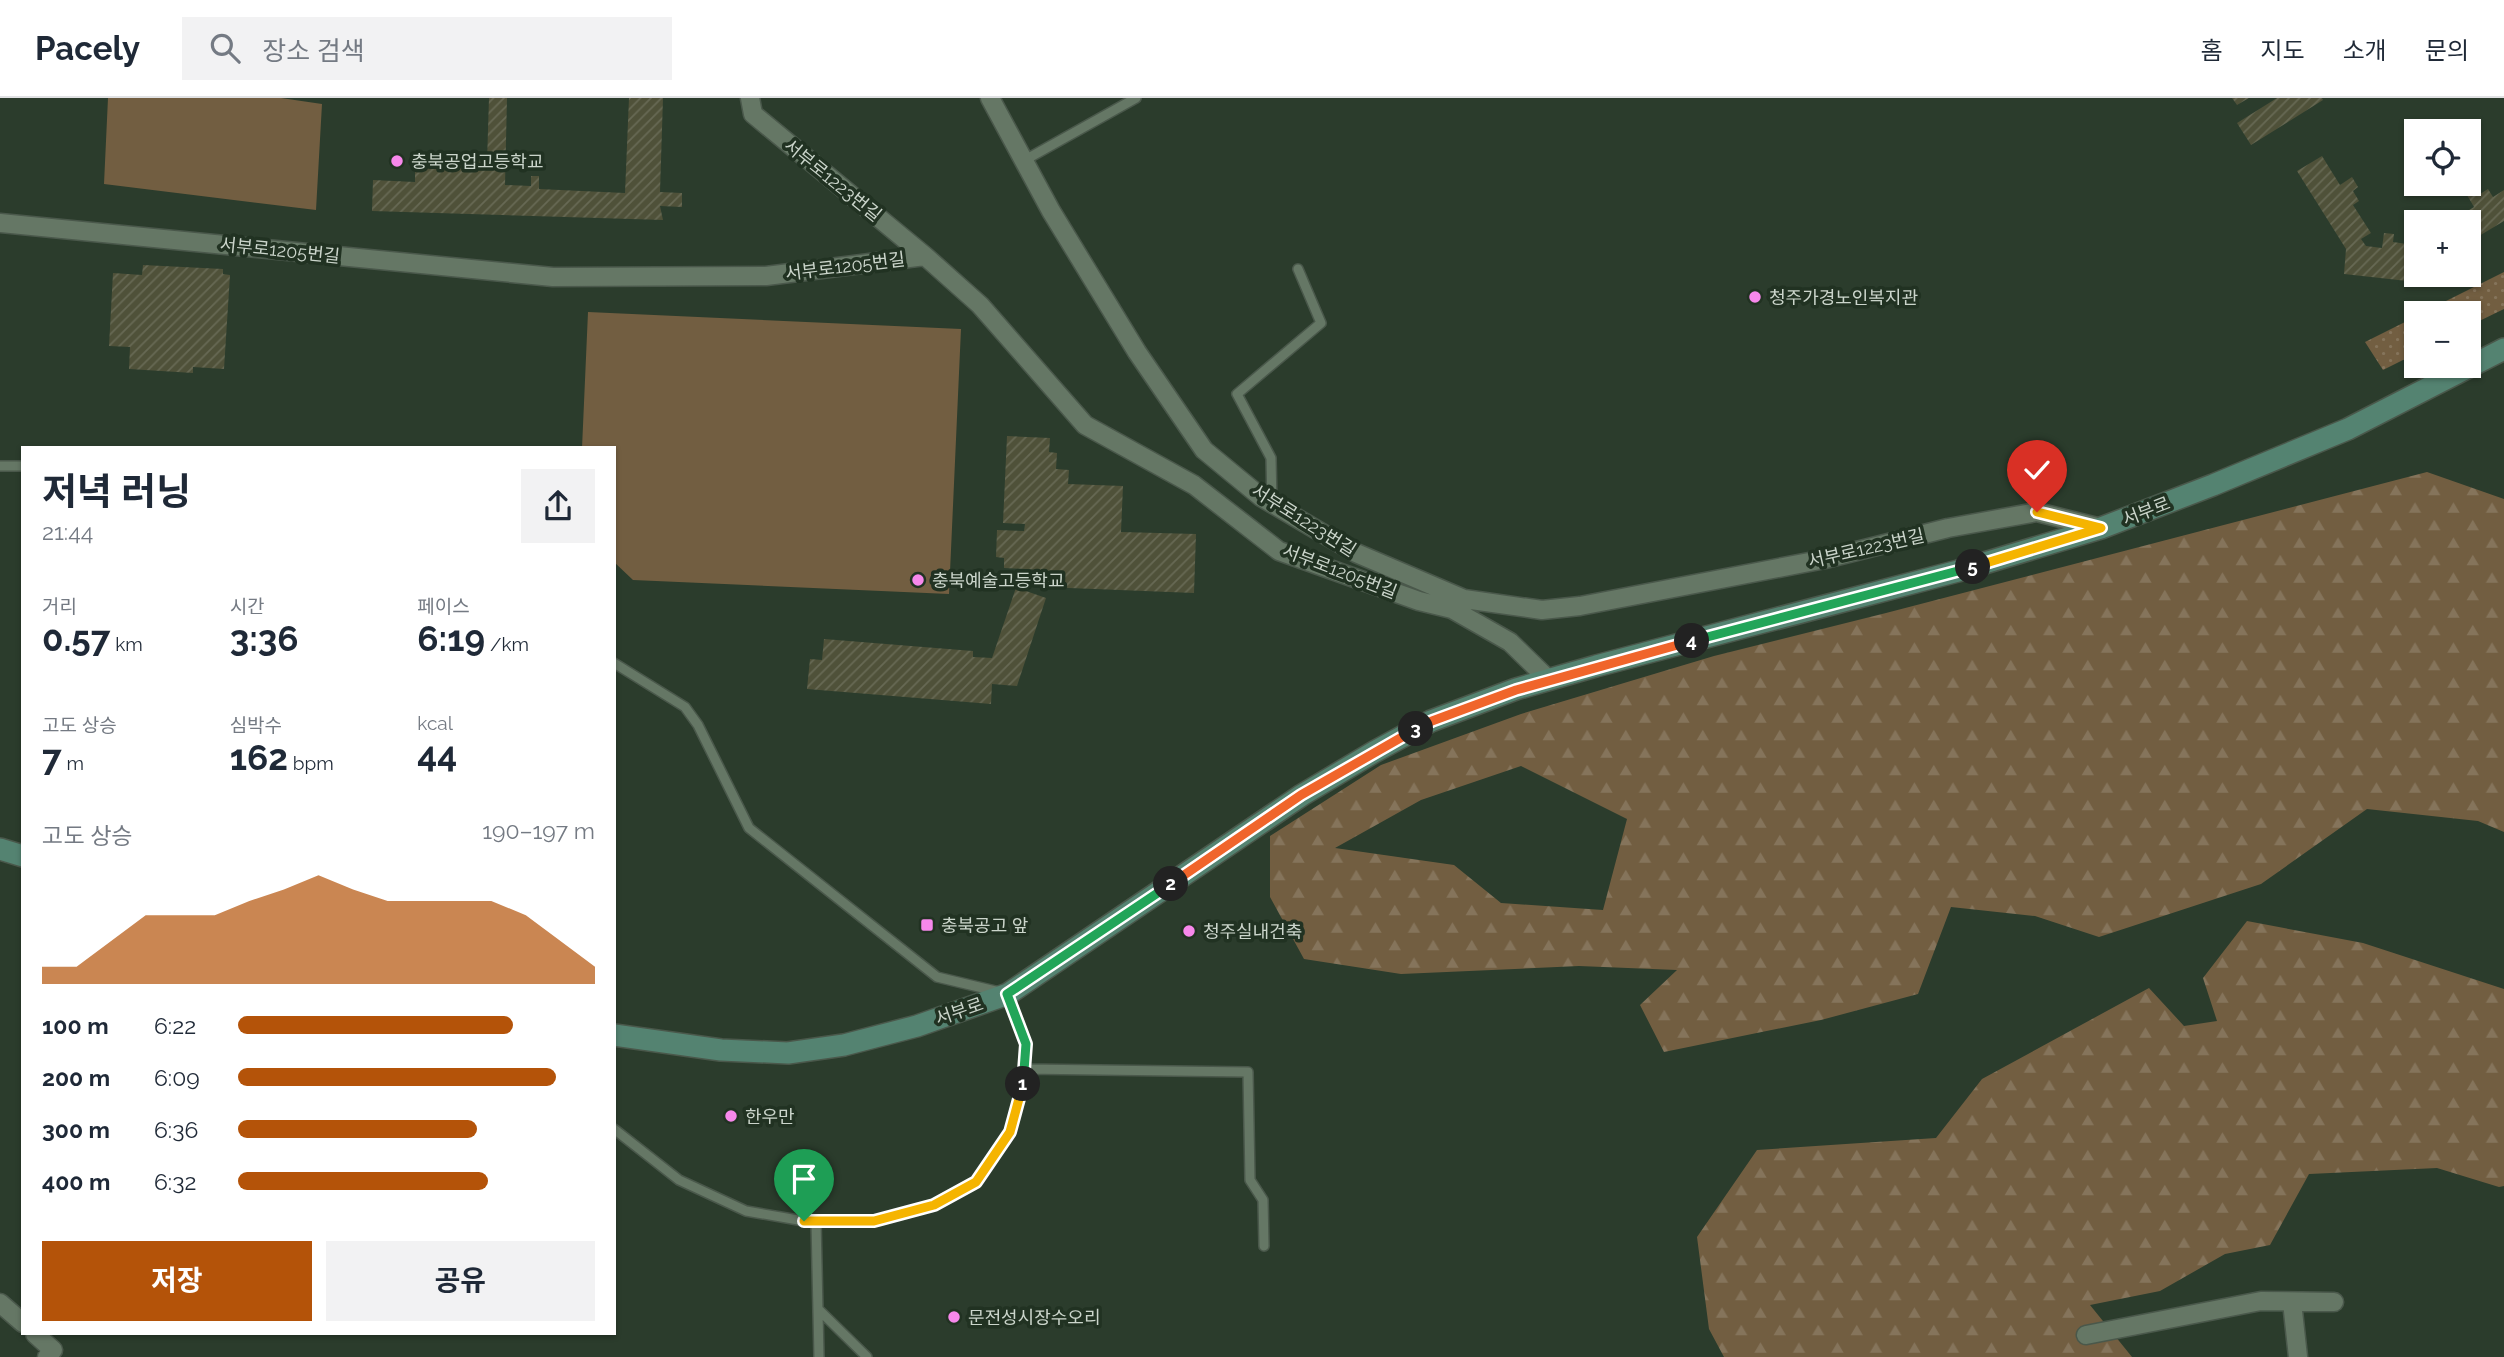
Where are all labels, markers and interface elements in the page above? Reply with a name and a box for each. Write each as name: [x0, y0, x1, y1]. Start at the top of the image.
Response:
search box: [182, 17, 672, 80]
text: Pacely: [35, 29, 140, 68]
icon: search: [206, 29, 244, 67]
text: 장소 검색: [262, 36, 365, 66]
text: 홈: [2200, 36, 2222, 65]
text: 지도: [2260, 36, 2305, 65]
text: 소개: [2343, 36, 2387, 65]
text: 문의: [2425, 36, 2469, 65]
map controls: [2404, 119, 2481, 378]
button: locate: [2404, 119, 2481, 196]
street label: 서부로1223번길: [780, 134, 886, 226]
place label: 충북공업고등학교: [411, 151, 543, 172]
marker: 충북공업고등학교: [389, 153, 405, 169]
button: +: [2404, 210, 2481, 287]
street label: 서부로1205번길: [219, 233, 341, 267]
street label: 서부로1205번길: [784, 248, 906, 284]
place label: 청주가경노인복지관: [1769, 287, 1918, 308]
marker: 청주가경노인복지관: [1747, 289, 1763, 305]
button: −: [2404, 301, 2481, 378]
pin: [2007, 440, 2067, 512]
icon: check: [2018, 451, 2056, 489]
text: 저녁 러닝: [42, 469, 191, 514]
button: share: [521, 469, 595, 543]
street label: 서부로1223번길: [1248, 480, 1360, 560]
street label: 서부로: [2119, 492, 2173, 530]
text: 21:44: [42, 518, 93, 545]
street label: 서부로1223번길: [1806, 524, 1926, 572]
street label: 서부로1205번길: [1280, 540, 1400, 602]
pin: 5: [1955, 550, 1990, 584]
text: 5: [1967, 555, 1978, 577]
place label: 충북예술고등학교: [932, 570, 1064, 591]
marker: 충북예술고등학교: [910, 572, 926, 588]
text: 거리: [42, 595, 77, 617]
text: 시간: [230, 595, 265, 617]
text: 페이스: [417, 595, 470, 617]
text: 0.57: [42, 618, 110, 659]
text: 3:36: [230, 618, 299, 659]
text: 6:19: [417, 618, 485, 659]
pin: 4: [1674, 624, 1710, 658]
text: 4: [1686, 629, 1697, 651]
text: km: [110, 633, 143, 655]
text: /km: [485, 633, 529, 655]
text: kcal: [417, 712, 453, 734]
pin: 3: [1398, 712, 1434, 746]
text: 고도 상승: [42, 714, 117, 736]
text: 심박수: [230, 714, 282, 736]
text: 3: [1410, 717, 1421, 739]
text: 44: [417, 734, 457, 775]
text: 7: [42, 737, 62, 778]
text: 162: [230, 737, 288, 778]
text: m: [62, 752, 84, 774]
text: bpm: [288, 752, 334, 774]
text: 190–197 m: [482, 817, 595, 844]
text: 고도 상승: [42, 822, 133, 849]
pin: 2: [1154, 866, 1188, 902]
text: 2: [1165, 872, 1176, 894]
place label: 충북공고 앞: [941, 915, 1028, 936]
marker: 충북공고 앞: [919, 917, 935, 933]
place label: 청주실내건축: [1203, 921, 1302, 942]
marker: 청주실내건축: [1181, 923, 1197, 939]
street label: 서부로: [932, 993, 986, 1029]
text: 100 m: [42, 1012, 109, 1039]
text: 6:22: [154, 1012, 196, 1039]
text: 200 m: [42, 1064, 110, 1091]
text: 6:09: [154, 1064, 200, 1091]
pin: 1: [1006, 1066, 1040, 1102]
text: 1: [1018, 1072, 1027, 1094]
place label: 한우만: [745, 1106, 795, 1127]
marker: 한우만: [723, 1108, 739, 1124]
text: 300 m: [42, 1116, 110, 1143]
text: 6:36: [154, 1116, 198, 1143]
pin: [774, 1149, 834, 1221]
icon: arrive: [785, 1160, 823, 1198]
text: 400 m: [42, 1168, 110, 1195]
text: 6:32: [154, 1168, 196, 1195]
button: 저장: [42, 1241, 312, 1321]
button: 공유: [326, 1241, 595, 1321]
place label: 문전성시장수오리: [968, 1307, 1100, 1328]
marker: 문전성시장수오리: [946, 1309, 962, 1325]

